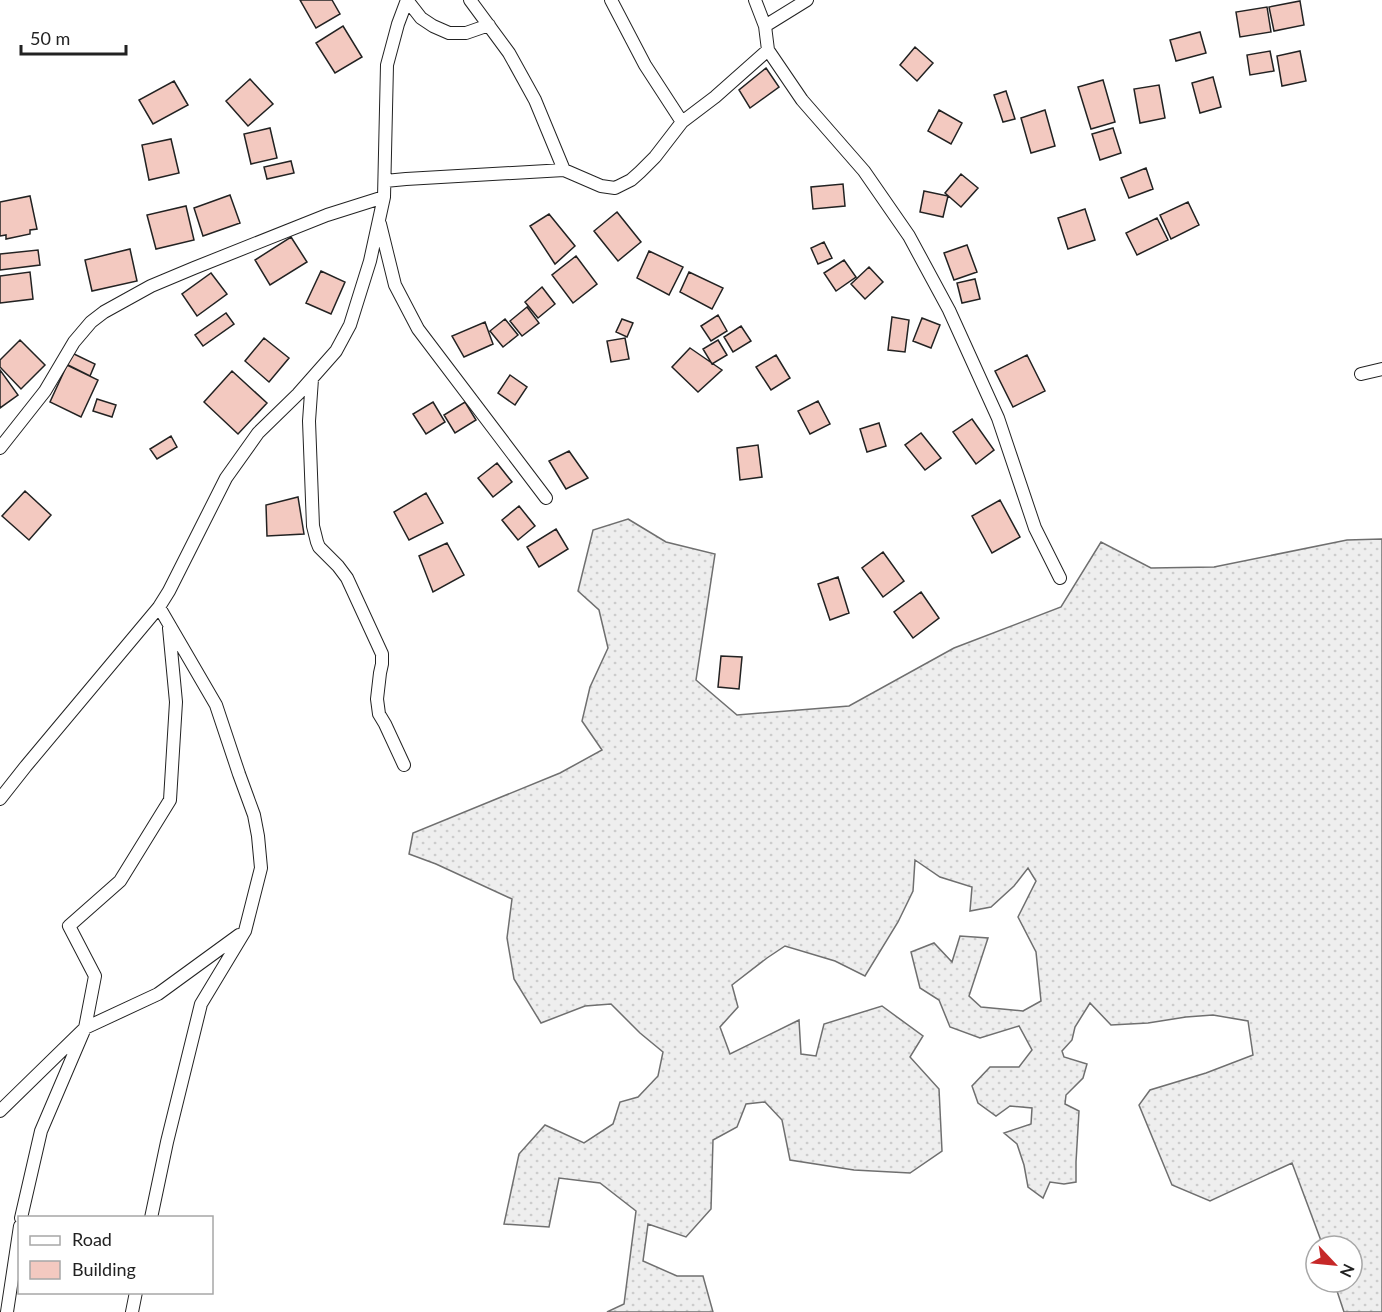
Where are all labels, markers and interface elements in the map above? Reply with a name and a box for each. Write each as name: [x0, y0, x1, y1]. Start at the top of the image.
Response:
scale bar: [21, 18, 126, 56]
text: 50 m: [30, 27, 70, 49]
legend: [18, 1216, 213, 1294]
text: Road: [72, 1228, 112, 1250]
north arrow: [1304, 1234, 1364, 1294]
text: Building: [72, 1258, 136, 1280]
text: N: [1337, 1261, 1359, 1280]

